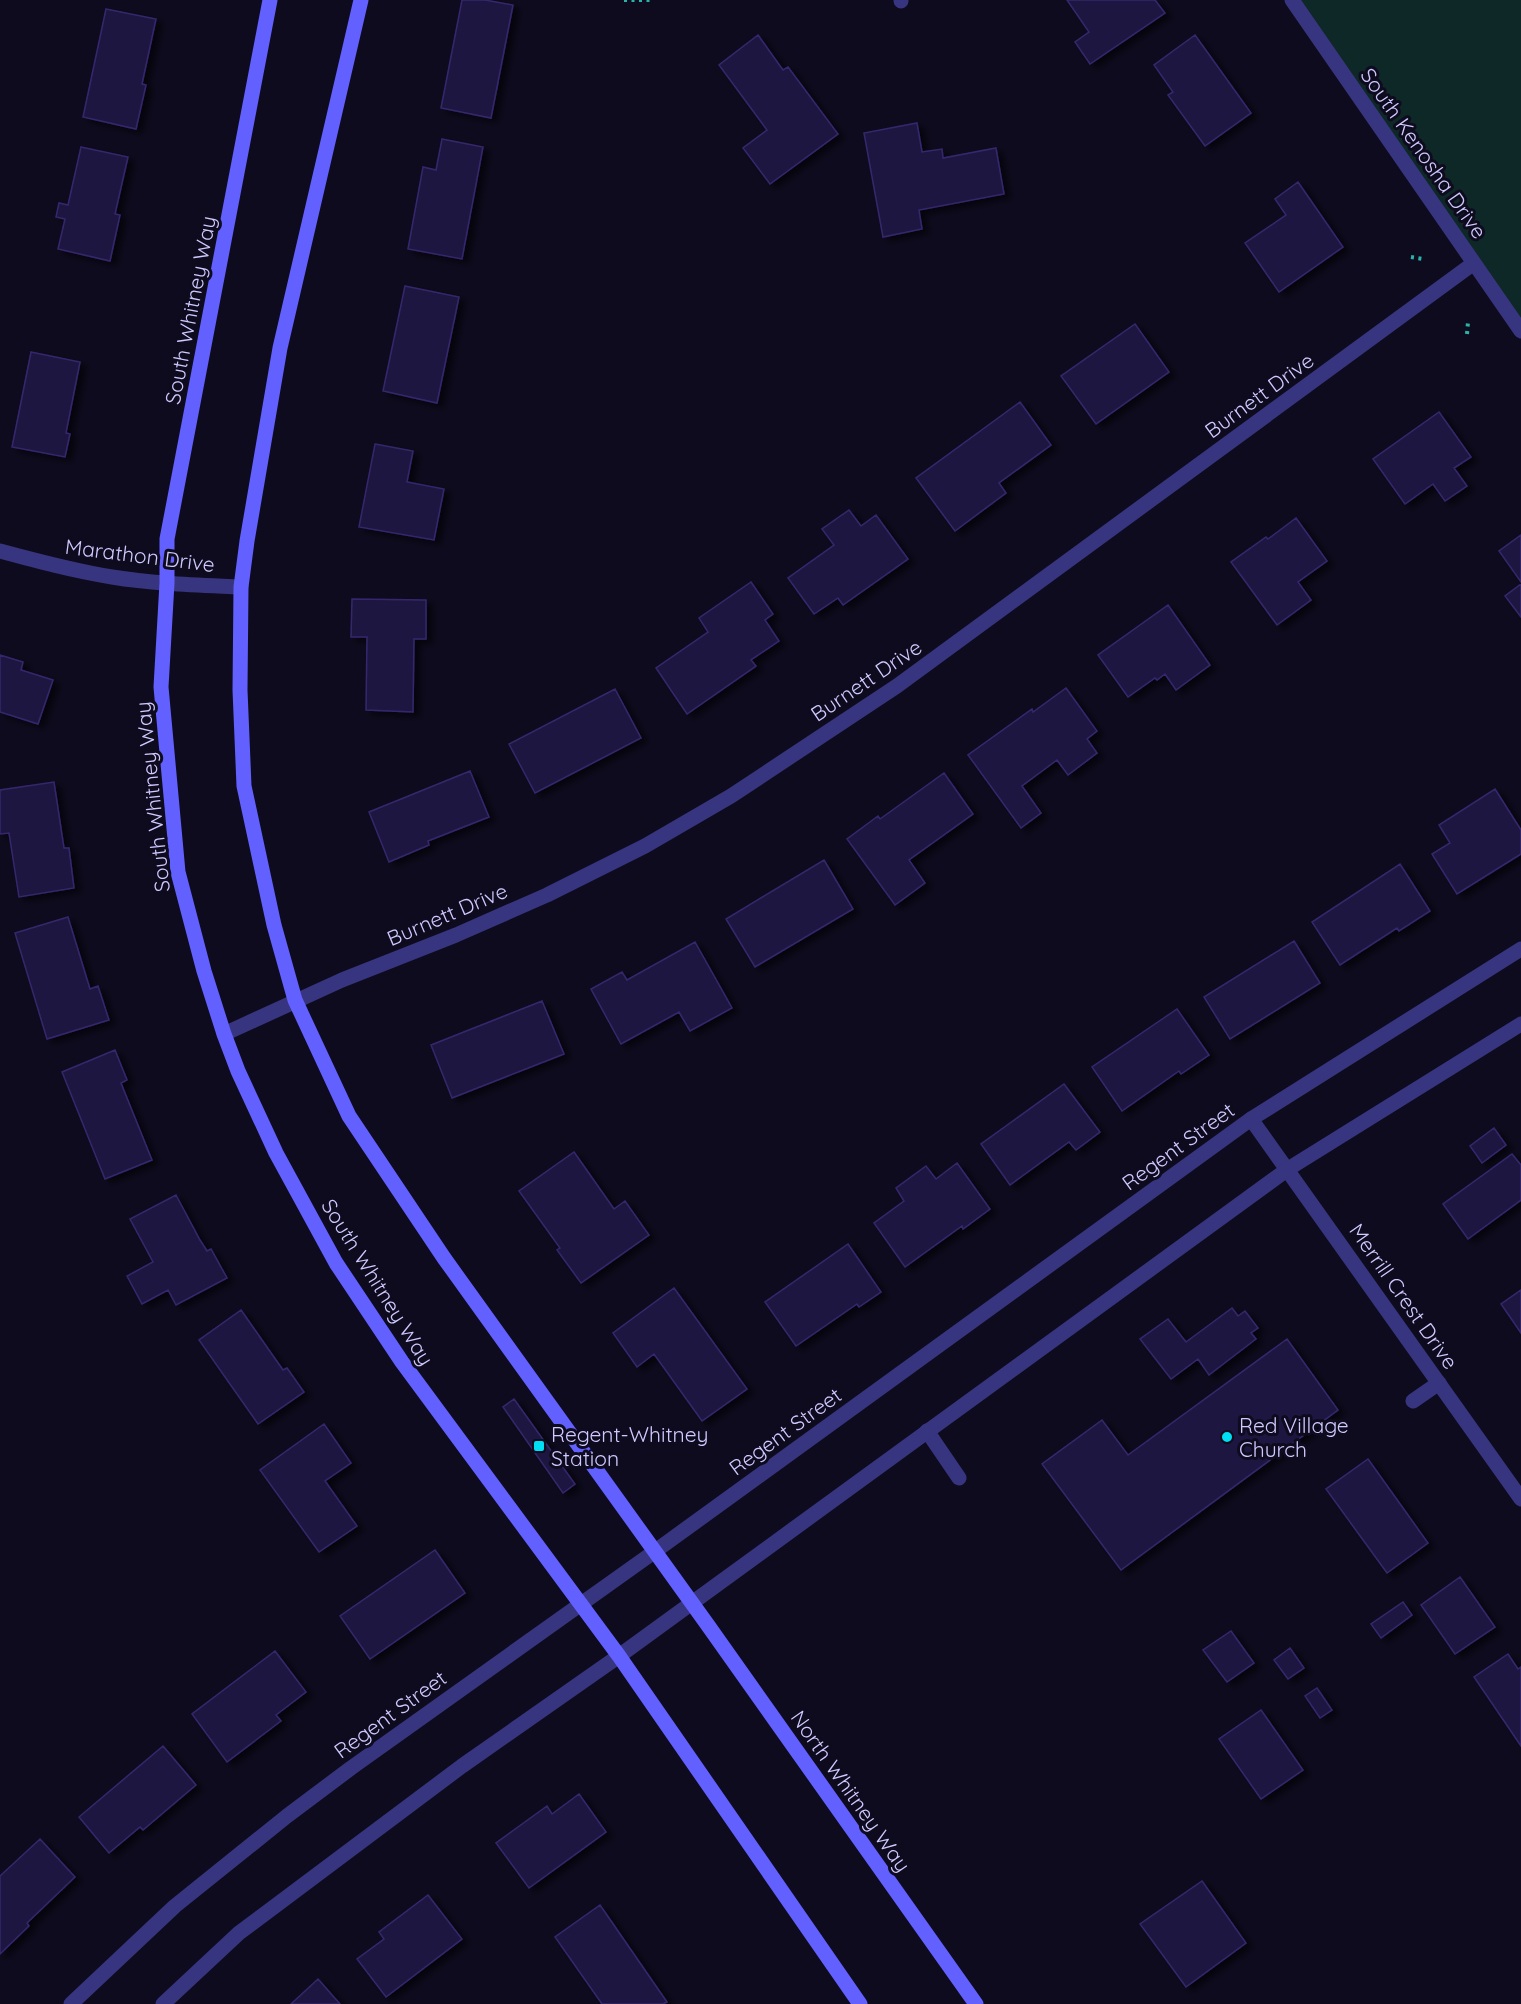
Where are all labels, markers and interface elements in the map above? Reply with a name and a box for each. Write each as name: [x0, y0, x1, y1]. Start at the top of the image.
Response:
street label: South Kenosha Drive: [1355, 63, 1493, 243]
street label: South Whitney Way: [159, 214, 221, 406]
street label: Burnett Drive: [1199, 347, 1319, 443]
street label: Marathon Drive: [64, 533, 216, 577]
street label: Burnett Drive: [806, 633, 926, 727]
street label: South Whitney Way: [129, 700, 175, 894]
street label: Burnett Drive: [383, 877, 511, 951]
street label: Regent Street: [1117, 1096, 1239, 1196]
street label: South Whitney Way: [316, 1194, 440, 1370]
street label: Merrill Crest Drive: [1344, 1218, 1464, 1374]
street label: Regent Street: [724, 1381, 846, 1481]
place label: Red Village Church: [1239, 1412, 1349, 1462]
place label: Regent-Whitney Station: [551, 1421, 708, 1471]
marker: Red Village Church: [1220, 1430, 1234, 1444]
marker: Regent-Whitney Station: [532, 1439, 546, 1453]
street label: Regent Street: [329, 1664, 451, 1764]
street label: North Whitney Way: [786, 1705, 916, 1877]

